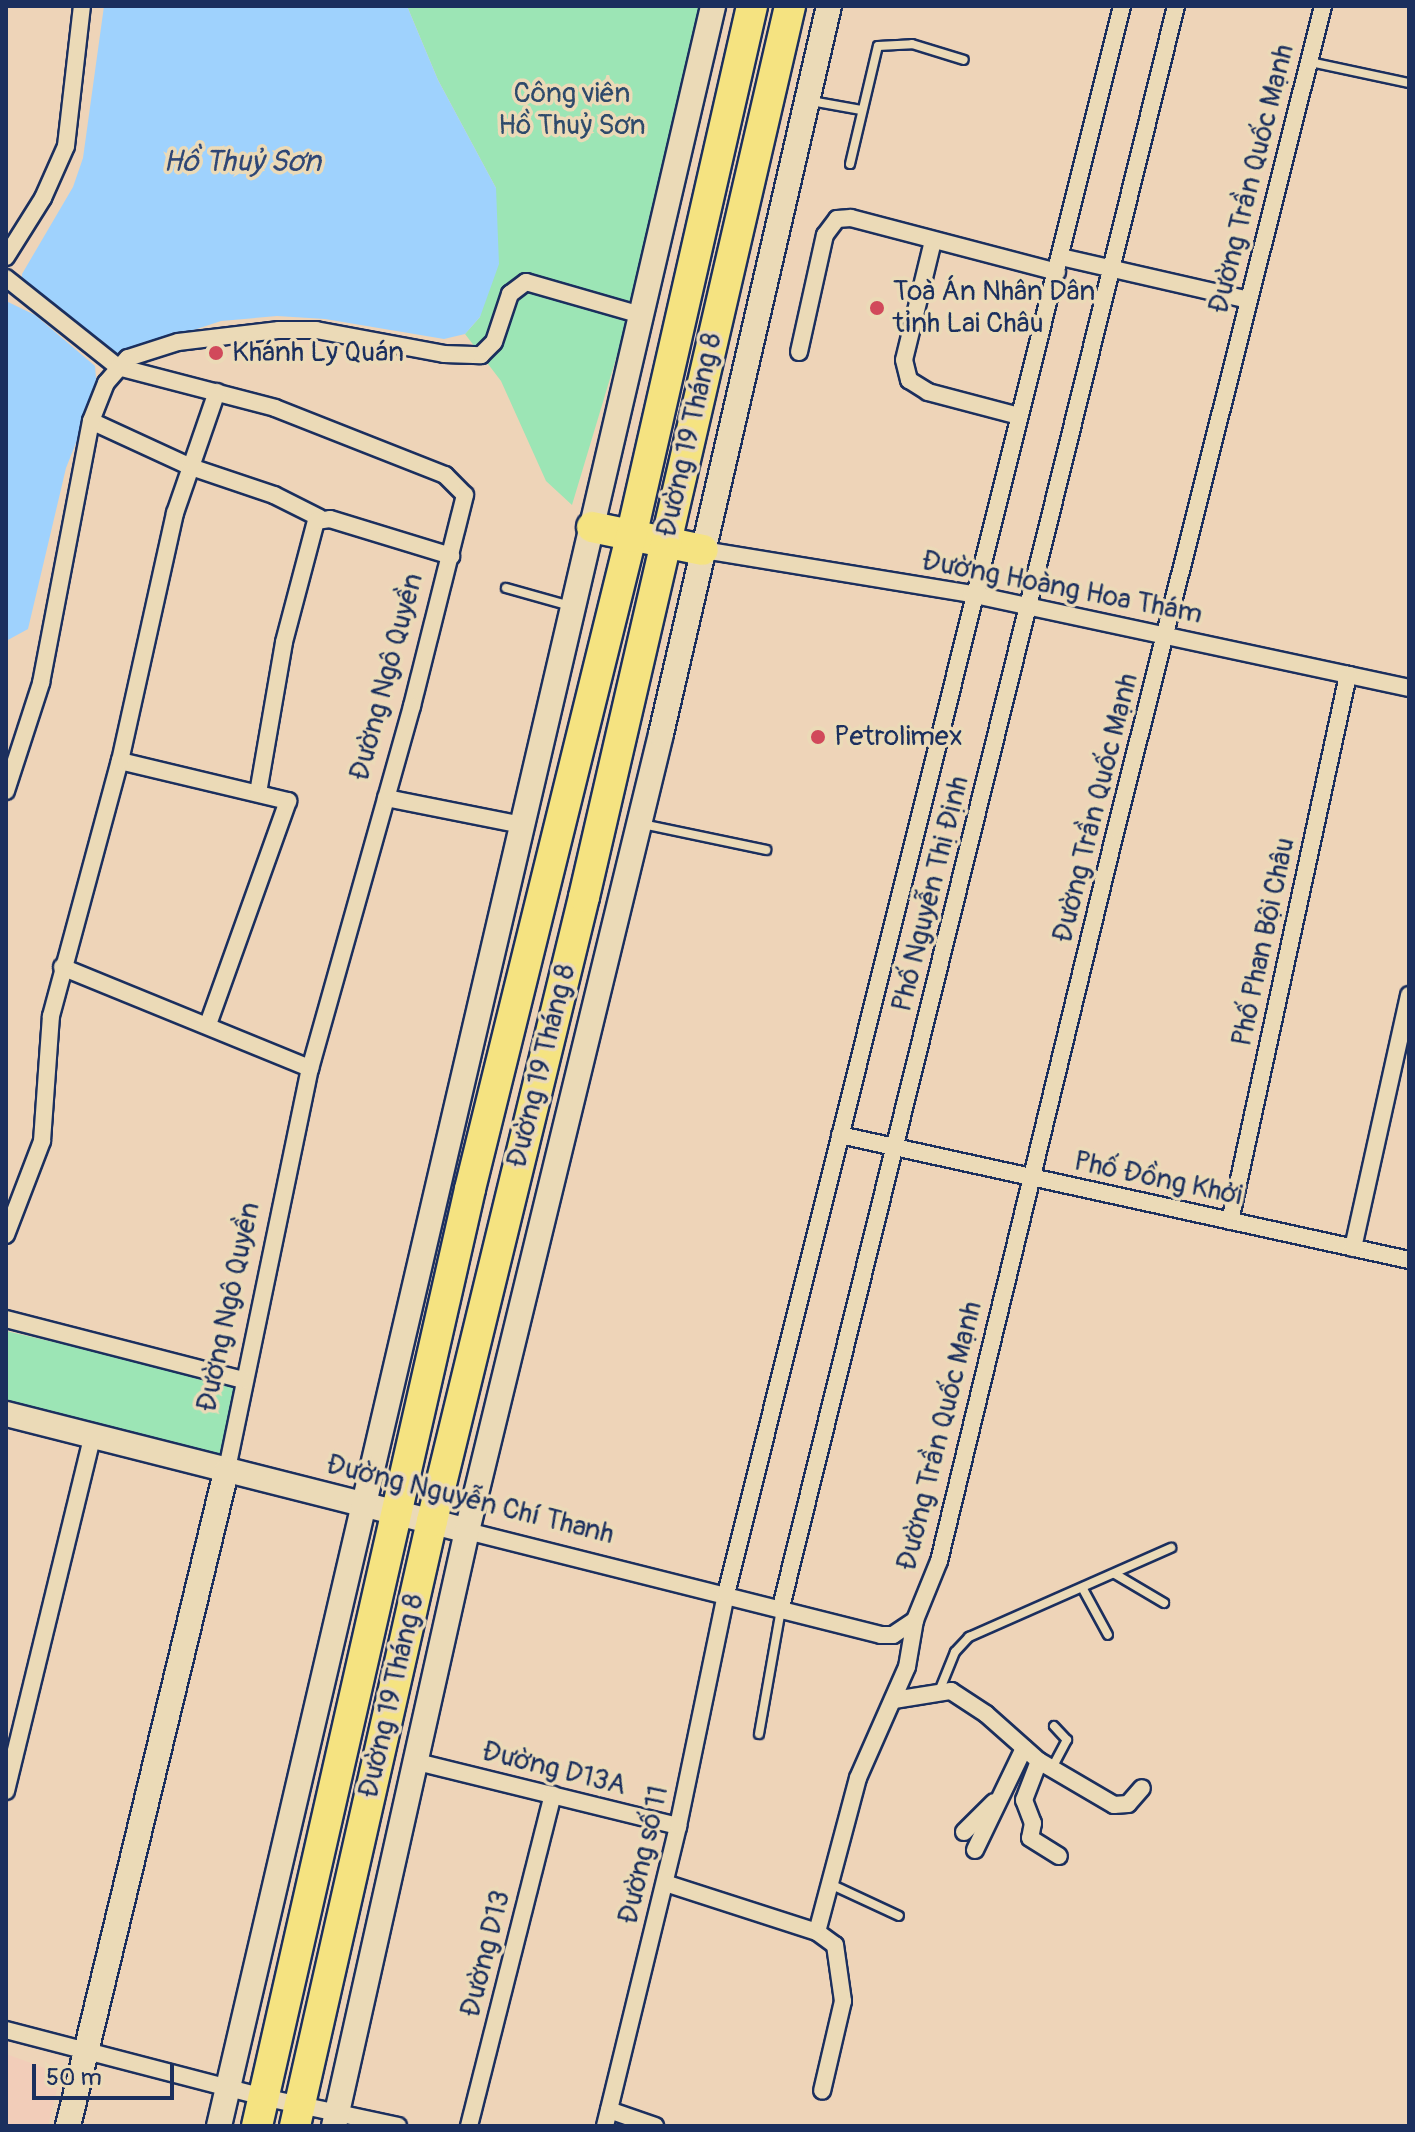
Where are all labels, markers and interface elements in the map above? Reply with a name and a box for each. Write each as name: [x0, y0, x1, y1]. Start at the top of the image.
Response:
street label: Đường Trần Quốc Mạnh: [1202, 41, 1302, 317]
park label: Công viên Hồ Thuỷ Sơn: [498, 77, 646, 143]
water label: Hồ Thuỷ Sơn: [163, 144, 321, 180]
place label: Toà Án Nhân Dân tỉnh Lai Châu: [893, 275, 1095, 341]
marker: Toà Án Nhân Dân tỉnh Lai Châu: [868, 299, 886, 317]
street label: Đường 19 Tháng 8: [650, 330, 730, 540]
place label: Khánh Ly Quán: [232, 336, 404, 370]
marker: Khánh Ly Quán: [207, 344, 225, 362]
street label: Đường Hoàng Hoa Thám: [919, 544, 1205, 632]
street label: Đường Ngô Quyền: [343, 570, 431, 784]
street label: Đường Trần Quốc Mạnh: [1046, 670, 1146, 946]
place label: Petrolimex: [834, 720, 963, 754]
marker: Petrolimex: [809, 728, 827, 746]
street label: Phố Nguyễn Thị Định: [885, 773, 977, 1015]
street label: Phố Phan Bội Châu: [1225, 835, 1303, 1049]
street label: Đường 19 Tháng 8: [500, 961, 584, 1171]
street label: Phố Đồng Khởi: [1071, 1145, 1245, 1213]
street label: Đường Ngô Quyền: [190, 1199, 268, 1415]
street label: Đường Trần Quốc Mạnh: [890, 1298, 990, 1574]
street label: Đường Nguyễn Chí Thanh: [323, 1448, 617, 1552]
street label: Đường 19 Tháng 8: [352, 1591, 432, 1801]
street label: Đường D13A: [478, 1735, 630, 1803]
street label: Đường số 11: [612, 1783, 676, 1927]
street label: Đường D13: [454, 1887, 518, 2021]
scale bar: [36, 2048, 178, 2098]
text: 50 m: [46, 2063, 102, 2092]

